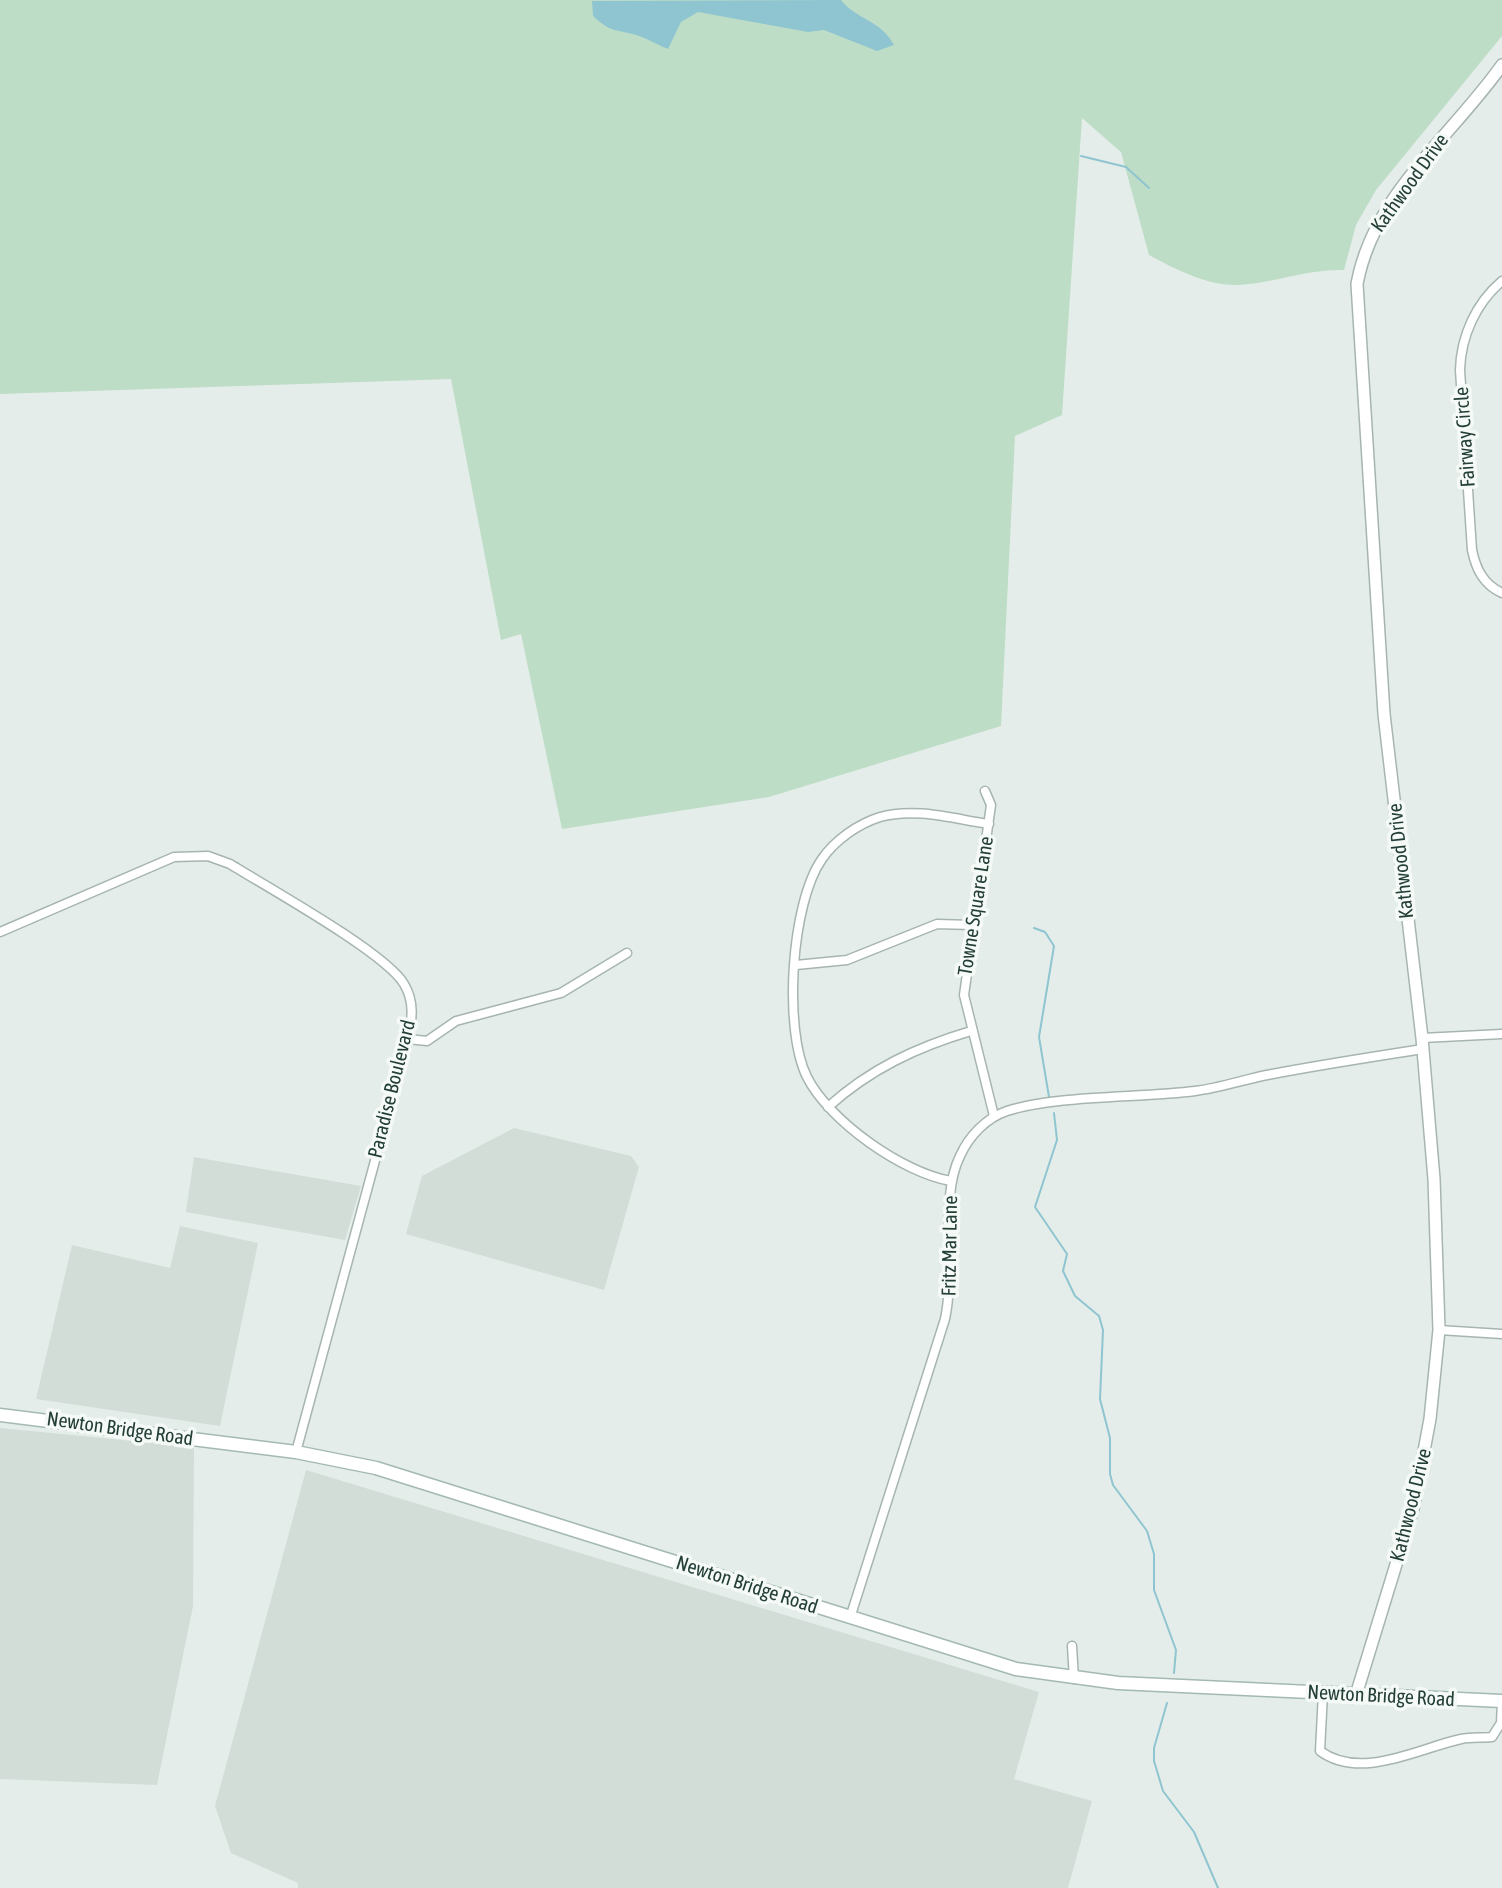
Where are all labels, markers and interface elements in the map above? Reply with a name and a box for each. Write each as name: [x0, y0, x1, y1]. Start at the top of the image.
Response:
street label: Kathwood Drive: [1366, 129, 1454, 237]
street label: Fairway Circle: [1450, 386, 1480, 488]
street label: Kathwood Drive: [1383, 802, 1419, 920]
street label: Towne Square Lane: [953, 835, 999, 977]
street label: Paradise Boulevard: [363, 1017, 421, 1161]
street label: Fritz Mar Lane: [937, 1195, 963, 1297]
street label: Newton Bridge Road: [45, 1407, 195, 1451]
street label: Kathwood Drive: [1385, 1446, 1437, 1564]
street label: Newton Bridge Road: [673, 1551, 821, 1619]
street label: Newton Bridge Road: [1307, 1680, 1455, 1712]

